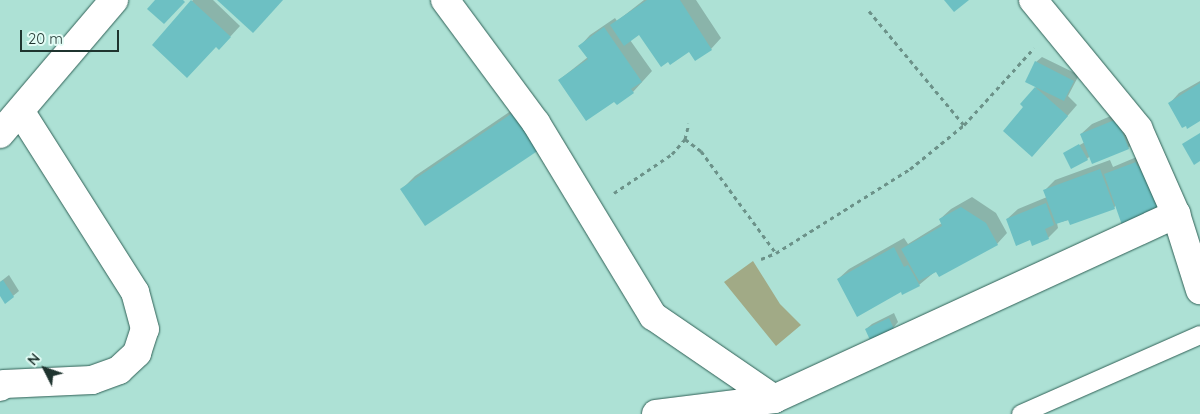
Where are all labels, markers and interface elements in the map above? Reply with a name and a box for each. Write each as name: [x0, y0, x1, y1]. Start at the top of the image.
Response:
scale bar: [22, 20, 121, 52]
text: 20 m: [28, 29, 63, 48]
north arrow: [20, 344, 70, 394]
text: N: [24, 349, 44, 369]

